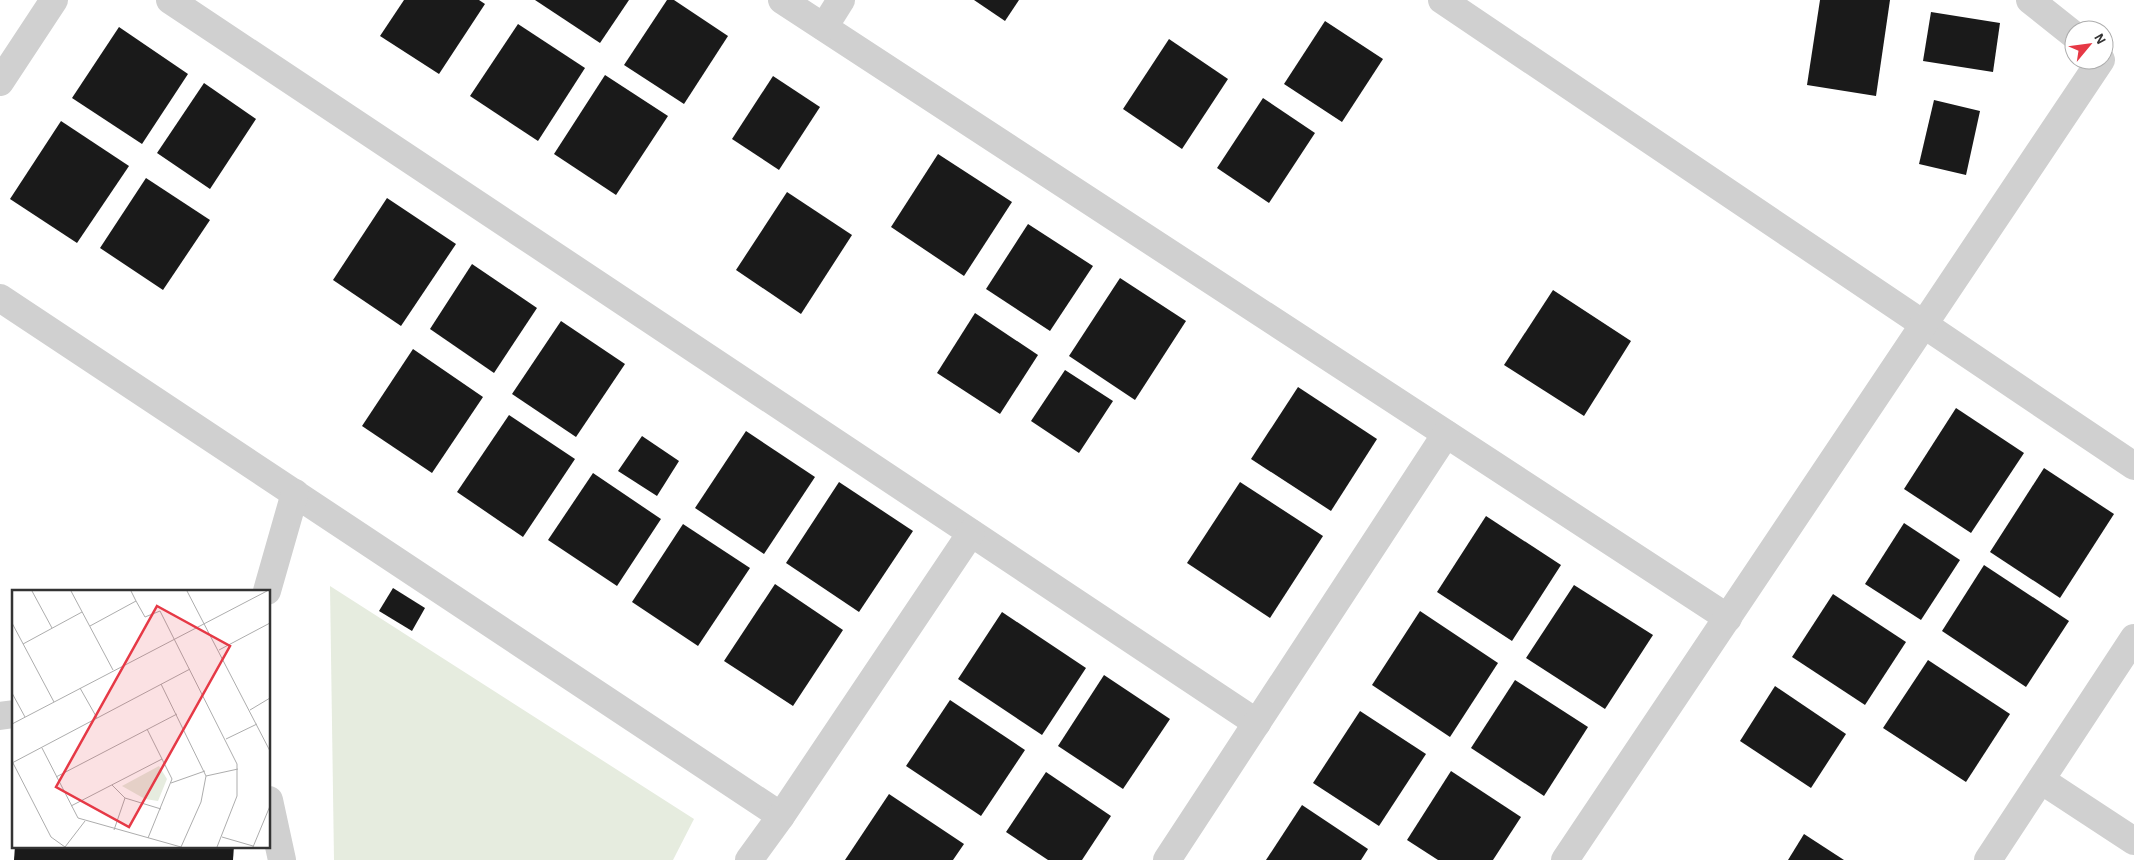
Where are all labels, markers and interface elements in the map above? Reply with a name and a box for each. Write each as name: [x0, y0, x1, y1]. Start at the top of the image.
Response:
north arrow: [2064, 20, 2114, 70]
text: N: [2091, 32, 2108, 47]
inset map: [12, 590, 270, 848]

